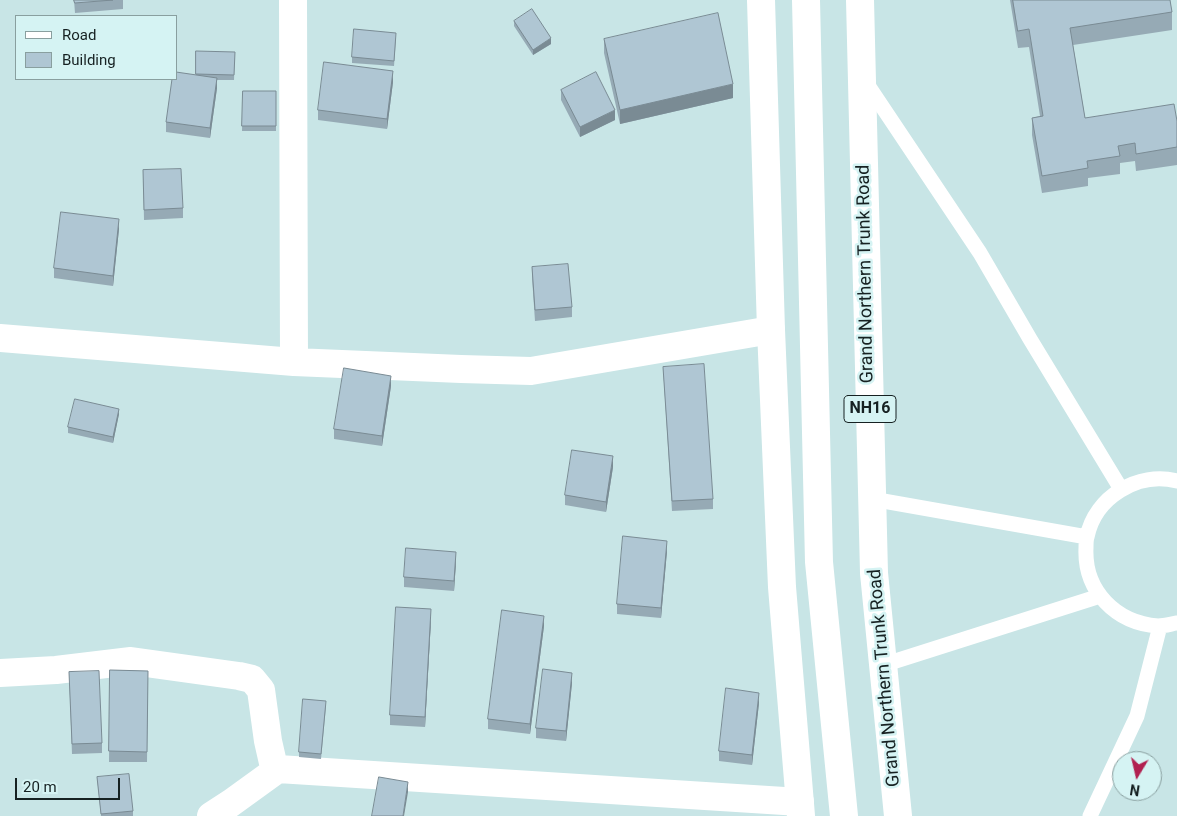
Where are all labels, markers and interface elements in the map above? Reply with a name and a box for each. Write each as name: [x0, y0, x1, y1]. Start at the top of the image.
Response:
legend: [15, 15, 178, 80]
text: Road: [62, 26, 96, 44]
text: Building: [62, 51, 116, 69]
street label: Grand Northern Trunk Road: [853, 164, 879, 384]
road number: NH16: [844, 396, 896, 422]
street label: Grand Northern Trunk Road: [865, 568, 905, 788]
north arrow: [1112, 751, 1162, 801]
scale bar: [18, 768, 122, 800]
text: 20 m: [23, 778, 57, 796]
text: N: [1129, 781, 1141, 799]

